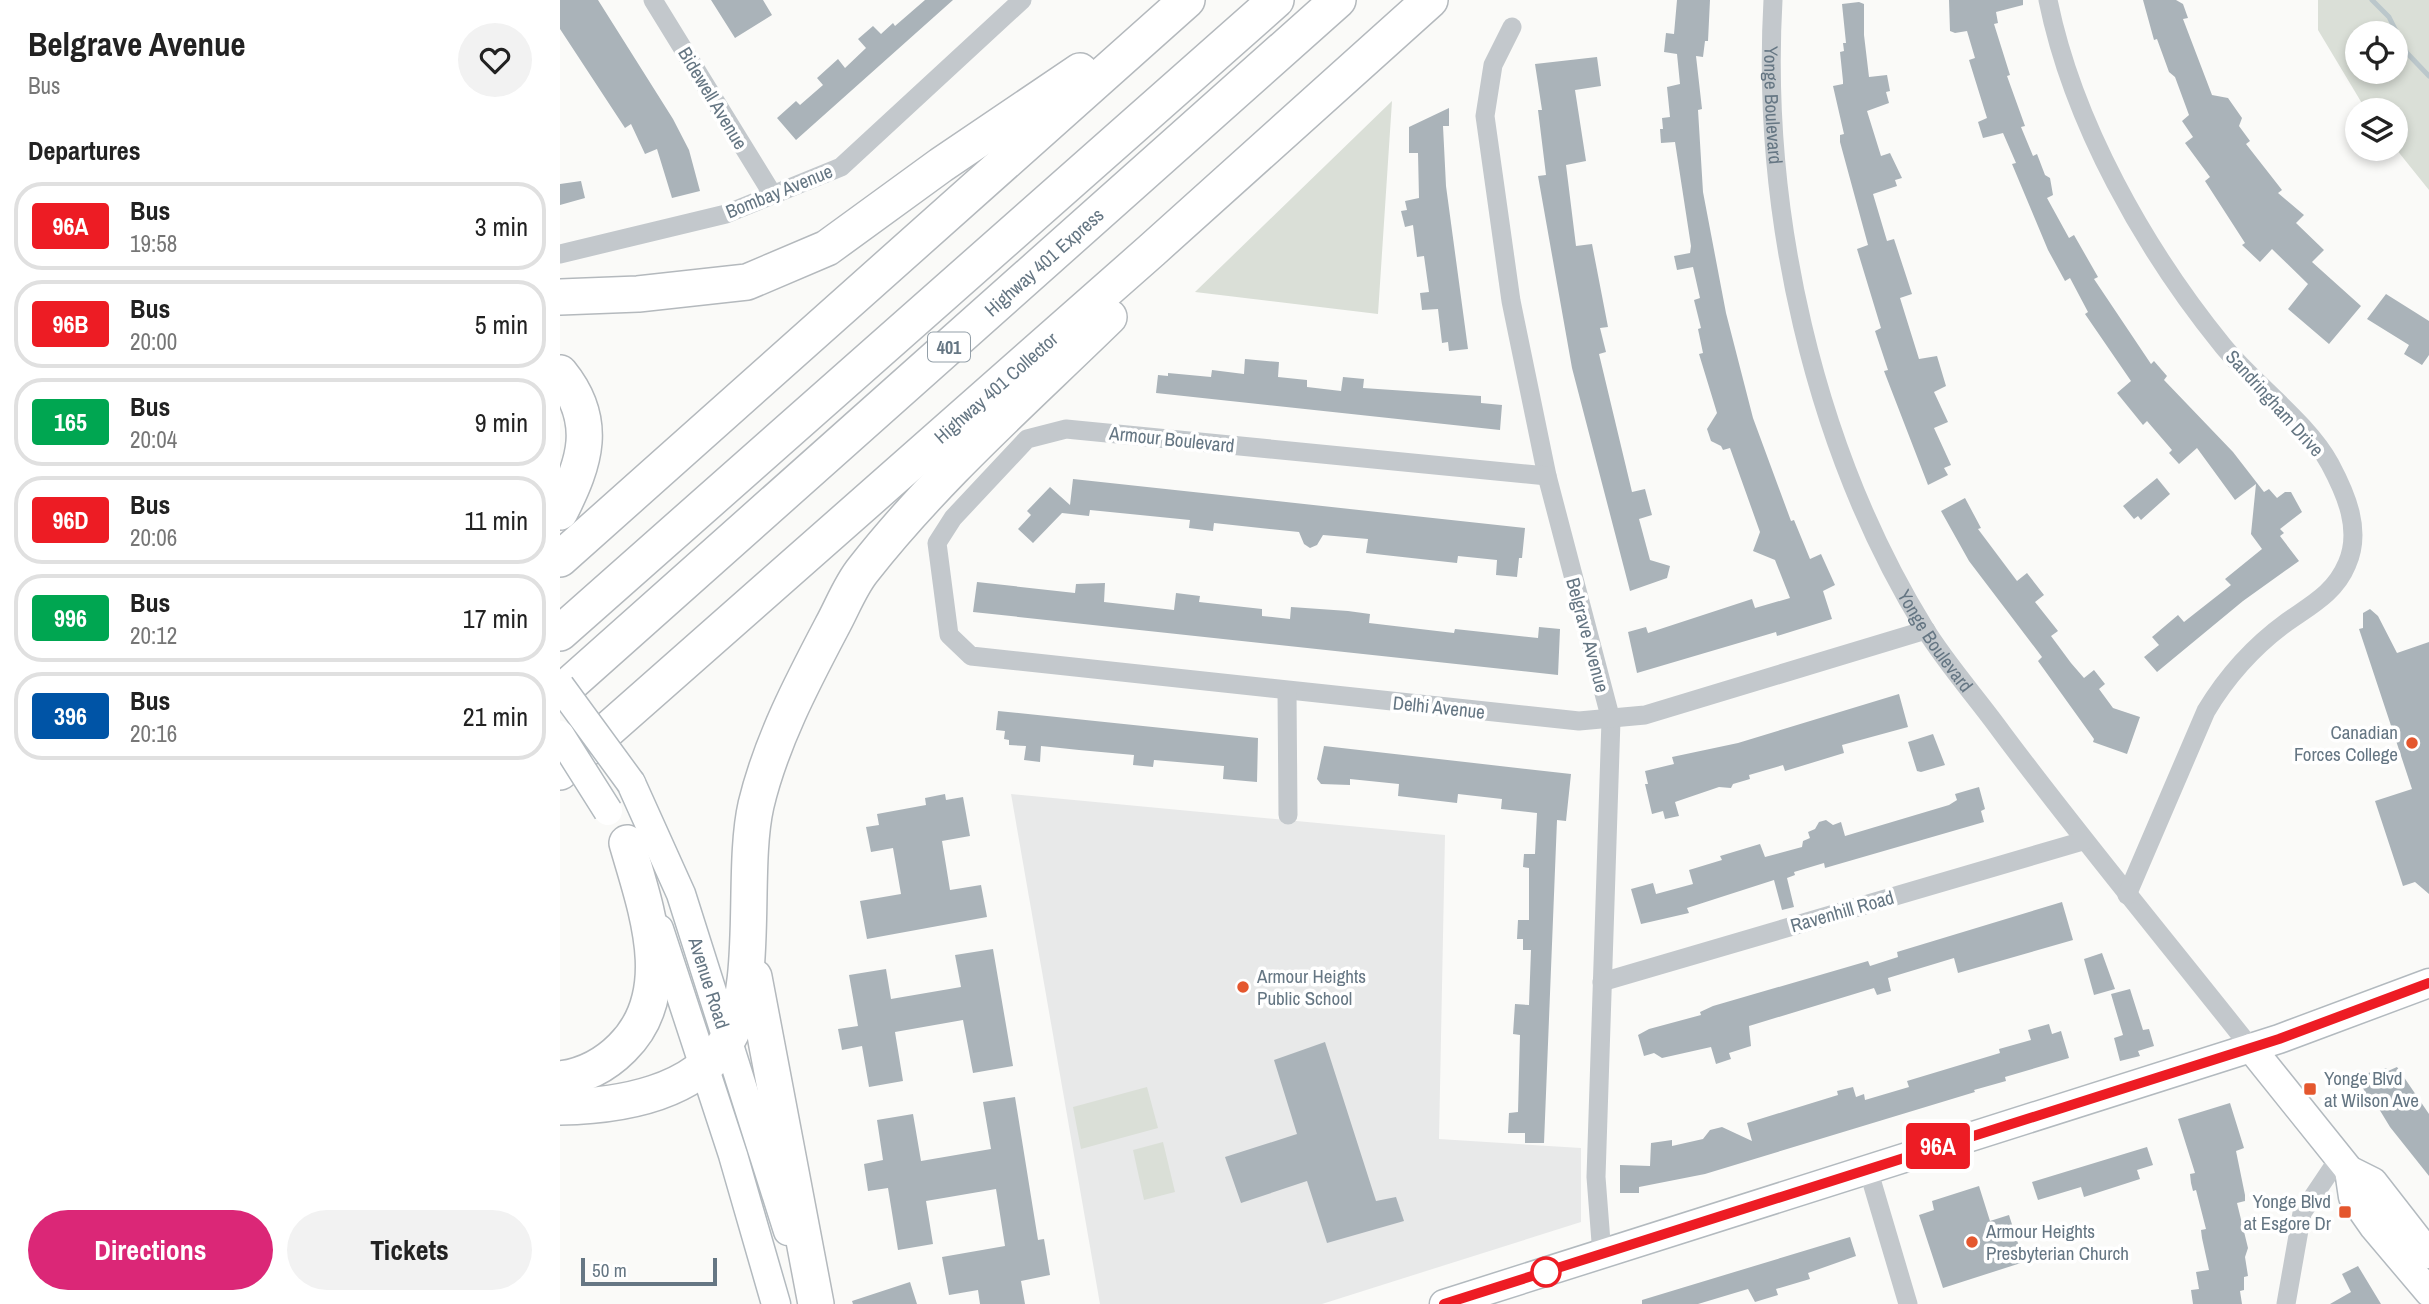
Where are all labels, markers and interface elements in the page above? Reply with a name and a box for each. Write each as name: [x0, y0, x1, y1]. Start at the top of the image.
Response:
map controls: [2345, 21, 2408, 161]
button: locate: [2345, 21, 2408, 84]
text: Belgrave Avenue: [28, 22, 246, 66]
button: heart: [458, 23, 532, 97]
street label: Bidewell Avenue: [672, 42, 754, 154]
street label: Yonge Boulevard: [1758, 46, 1789, 165]
text: Bus: [28, 70, 61, 101]
button: layers: [2345, 98, 2408, 161]
text: Departures: [28, 133, 141, 168]
street label: Bombay Avenue: [722, 158, 836, 224]
text: Bus: [130, 193, 170, 228]
street label: Highway 401 Express: [979, 202, 1109, 322]
text: 3 min: [475, 209, 528, 244]
text: 96A: [52, 210, 89, 242]
text: 19:58: [130, 228, 177, 259]
text: Bus: [130, 291, 170, 326]
text: 5 min: [475, 307, 528, 342]
text: 96B: [52, 308, 89, 340]
text: 20:00: [130, 326, 177, 357]
street label: Highway 401 Collector: [928, 326, 1064, 449]
road number: 401: [928, 332, 970, 362]
street label: Sandringham Drive: [2220, 344, 2330, 462]
text: Bus: [130, 389, 170, 424]
text: 9 min: [475, 405, 528, 440]
text: 165: [54, 406, 87, 438]
street label: Armour Boulevard: [1107, 419, 1236, 458]
text: 20:04: [130, 424, 177, 455]
text: Bus: [130, 487, 170, 522]
text: 11 min: [464, 503, 528, 538]
text: 96D: [52, 504, 89, 536]
text: 20:06: [130, 522, 177, 553]
street label: Belgrave Avenue: [1560, 575, 1616, 695]
text: Bus: [130, 585, 170, 620]
street label: Yonge Boulevard: [1892, 585, 1979, 697]
text: 17 min: [463, 601, 528, 636]
text: 996: [54, 602, 87, 634]
text: 20:12: [130, 620, 177, 651]
text: Bus: [130, 683, 170, 718]
street label: Delhi Avenue: [1392, 689, 1486, 725]
text: 21 min: [463, 699, 528, 734]
text: 396: [54, 700, 87, 732]
text: 20:16: [130, 718, 177, 749]
place label: Canadian Forces College: [2294, 719, 2398, 767]
marker: Canadian Forces College: [2404, 735, 2420, 751]
street label: Ravenhill Road: [1787, 884, 1897, 938]
street label: Avenue Road: [682, 933, 736, 1032]
place label: Armour Heights Public School: [1256, 963, 1366, 1011]
marker: Armour Heights Public School: [1235, 979, 1251, 995]
place label: Yonge Blvd at Wilson Ave: [2324, 1065, 2419, 1113]
marker: Yonge Blvd at Wilson Ave: [2302, 1081, 2318, 1097]
line badge: 96A: [1898, 1123, 1978, 1169]
text: 96A: [1920, 1130, 1956, 1162]
place label: Yonge Blvd at Esgore Dr: [2244, 1188, 2332, 1236]
marker: Yonge Blvd at Esgore Dr: [2337, 1204, 2353, 1220]
button: Directions: [28, 1210, 273, 1290]
button: Tickets: [287, 1210, 532, 1290]
place label: Armour Heights Presbyterian Church: [1985, 1218, 2129, 1266]
marker: Armour Heights Presbyterian Church: [1964, 1234, 1980, 1250]
scale bar: [581, 1255, 718, 1287]
text: 50 m: [592, 1257, 627, 1283]
unlabelled marker: [1531, 1257, 1561, 1287]

